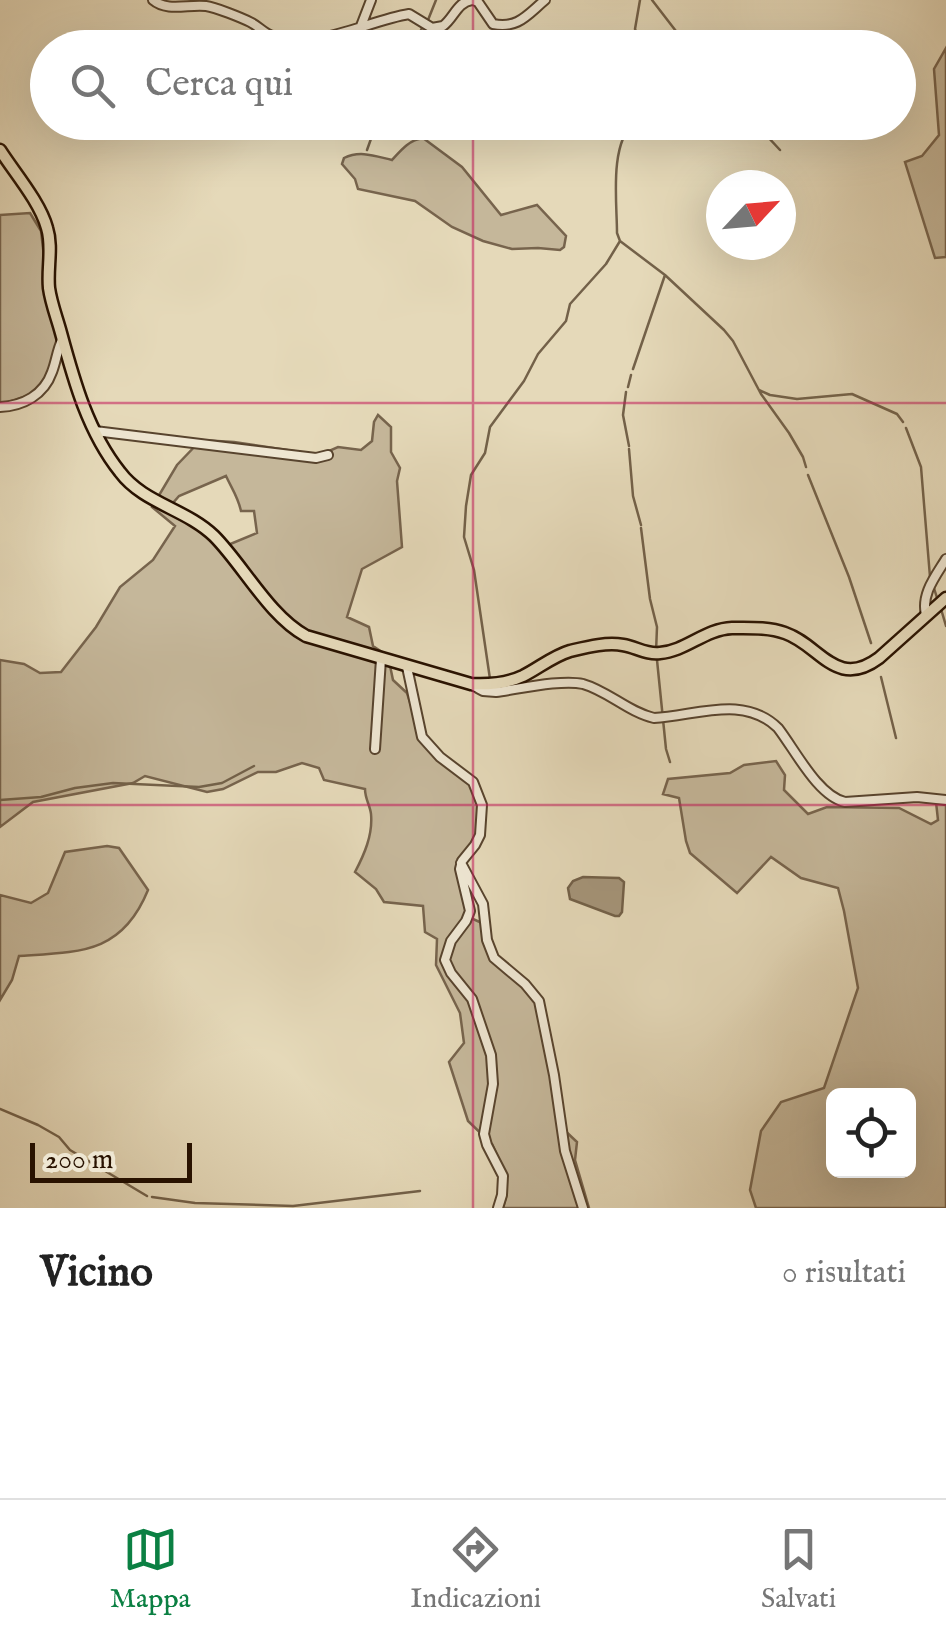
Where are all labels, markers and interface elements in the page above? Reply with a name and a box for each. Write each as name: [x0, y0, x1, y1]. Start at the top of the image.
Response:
search box: [30, 30, 916, 140]
icon: search: [65, 58, 120, 113]
text: Cerca qui: [145, 61, 293, 109]
north arrow: [706, 170, 796, 260]
map controls: [826, 1088, 916, 1178]
button: locate: [826, 1088, 916, 1178]
scale bar: [30, 1138, 192, 1182]
text: 200 m: [45, 1143, 113, 1178]
text: Vicino: [40, 1247, 153, 1300]
text: 0 risultati: [782, 1253, 906, 1294]
tab: Mappa: [110, 1522, 191, 1617]
tab: Indicazioni: [410, 1522, 541, 1617]
tab: Salvati: [761, 1522, 836, 1617]

